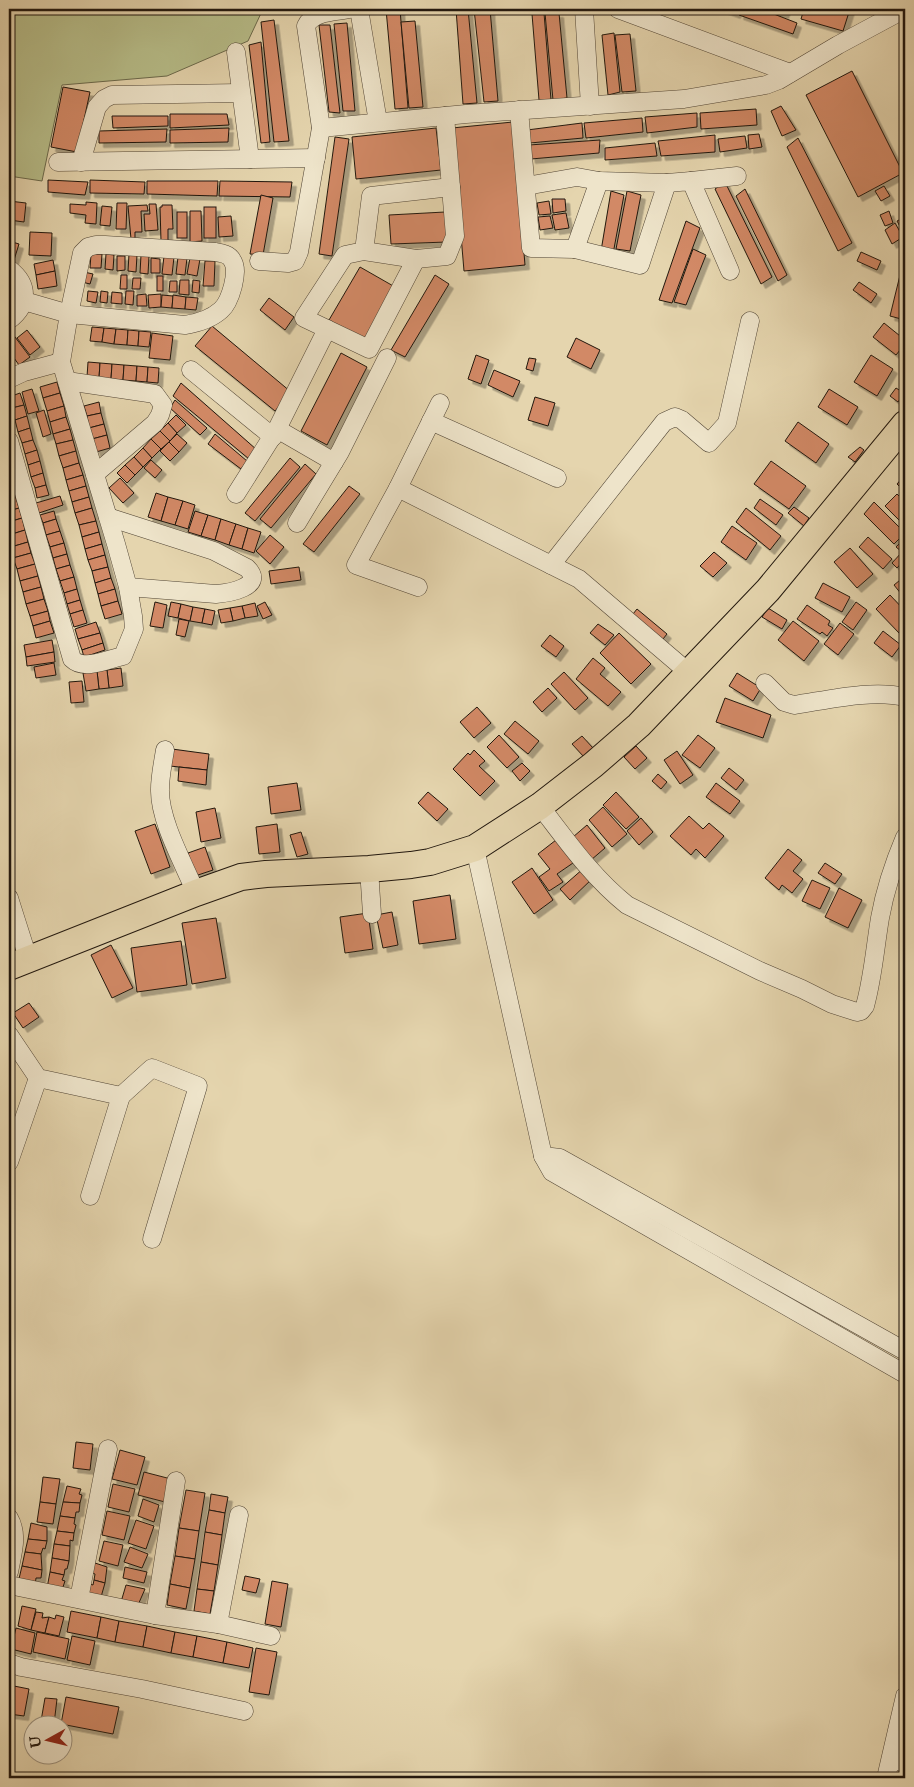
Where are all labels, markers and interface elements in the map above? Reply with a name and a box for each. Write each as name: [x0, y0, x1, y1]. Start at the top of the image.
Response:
north arrow: [22, 1714, 72, 1764]
text: U: [26, 1734, 45, 1749]

